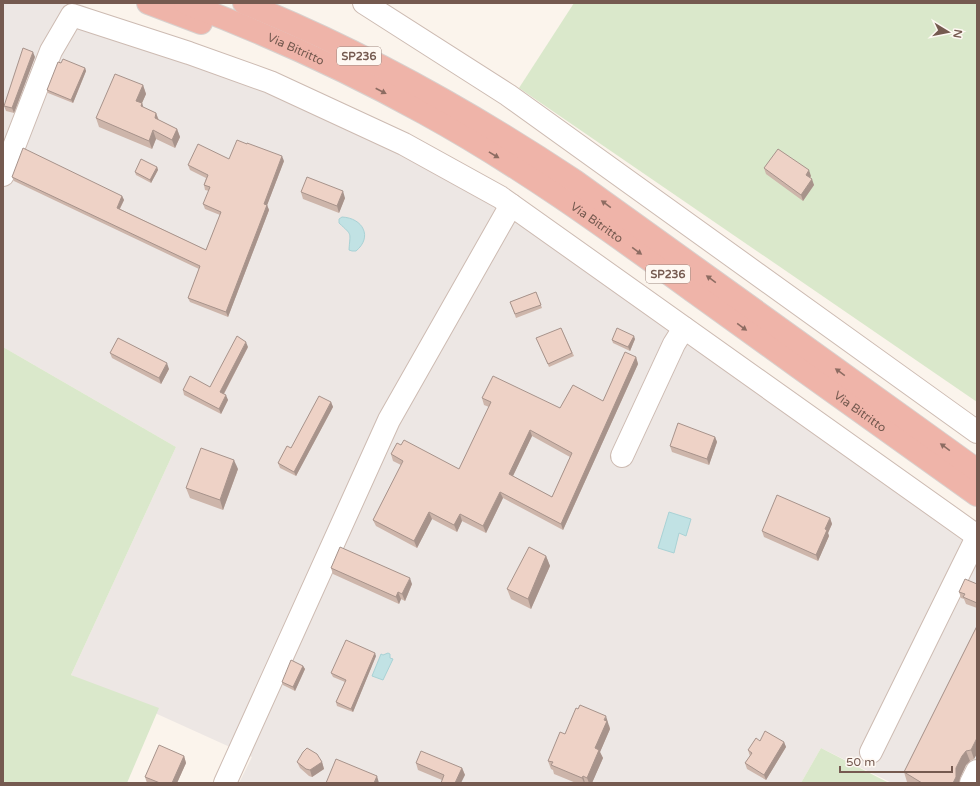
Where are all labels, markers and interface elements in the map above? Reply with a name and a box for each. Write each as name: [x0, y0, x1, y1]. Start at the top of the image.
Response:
north arrow: [928, 12, 968, 52]
text: N: [950, 28, 965, 39]
street label: Via Bitritto: [265, 30, 327, 68]
road number: SP236: [337, 47, 381, 65]
one-way arrow: [375, 88, 387, 94]
one-way arrow: [488, 151, 500, 158]
street label: Via Bitritto: [568, 199, 626, 246]
one-way arrow: [601, 200, 611, 208]
one-way arrow: [631, 247, 642, 255]
road number: SP236: [646, 265, 690, 283]
one-way arrow: [706, 275, 717, 283]
one-way arrow: [737, 323, 748, 331]
one-way arrow: [834, 368, 845, 376]
street label: Via Bitritto: [831, 388, 889, 435]
one-way arrow: [940, 443, 951, 452]
scale bar: [840, 748, 952, 774]
text: 50 m: [846, 755, 875, 769]

